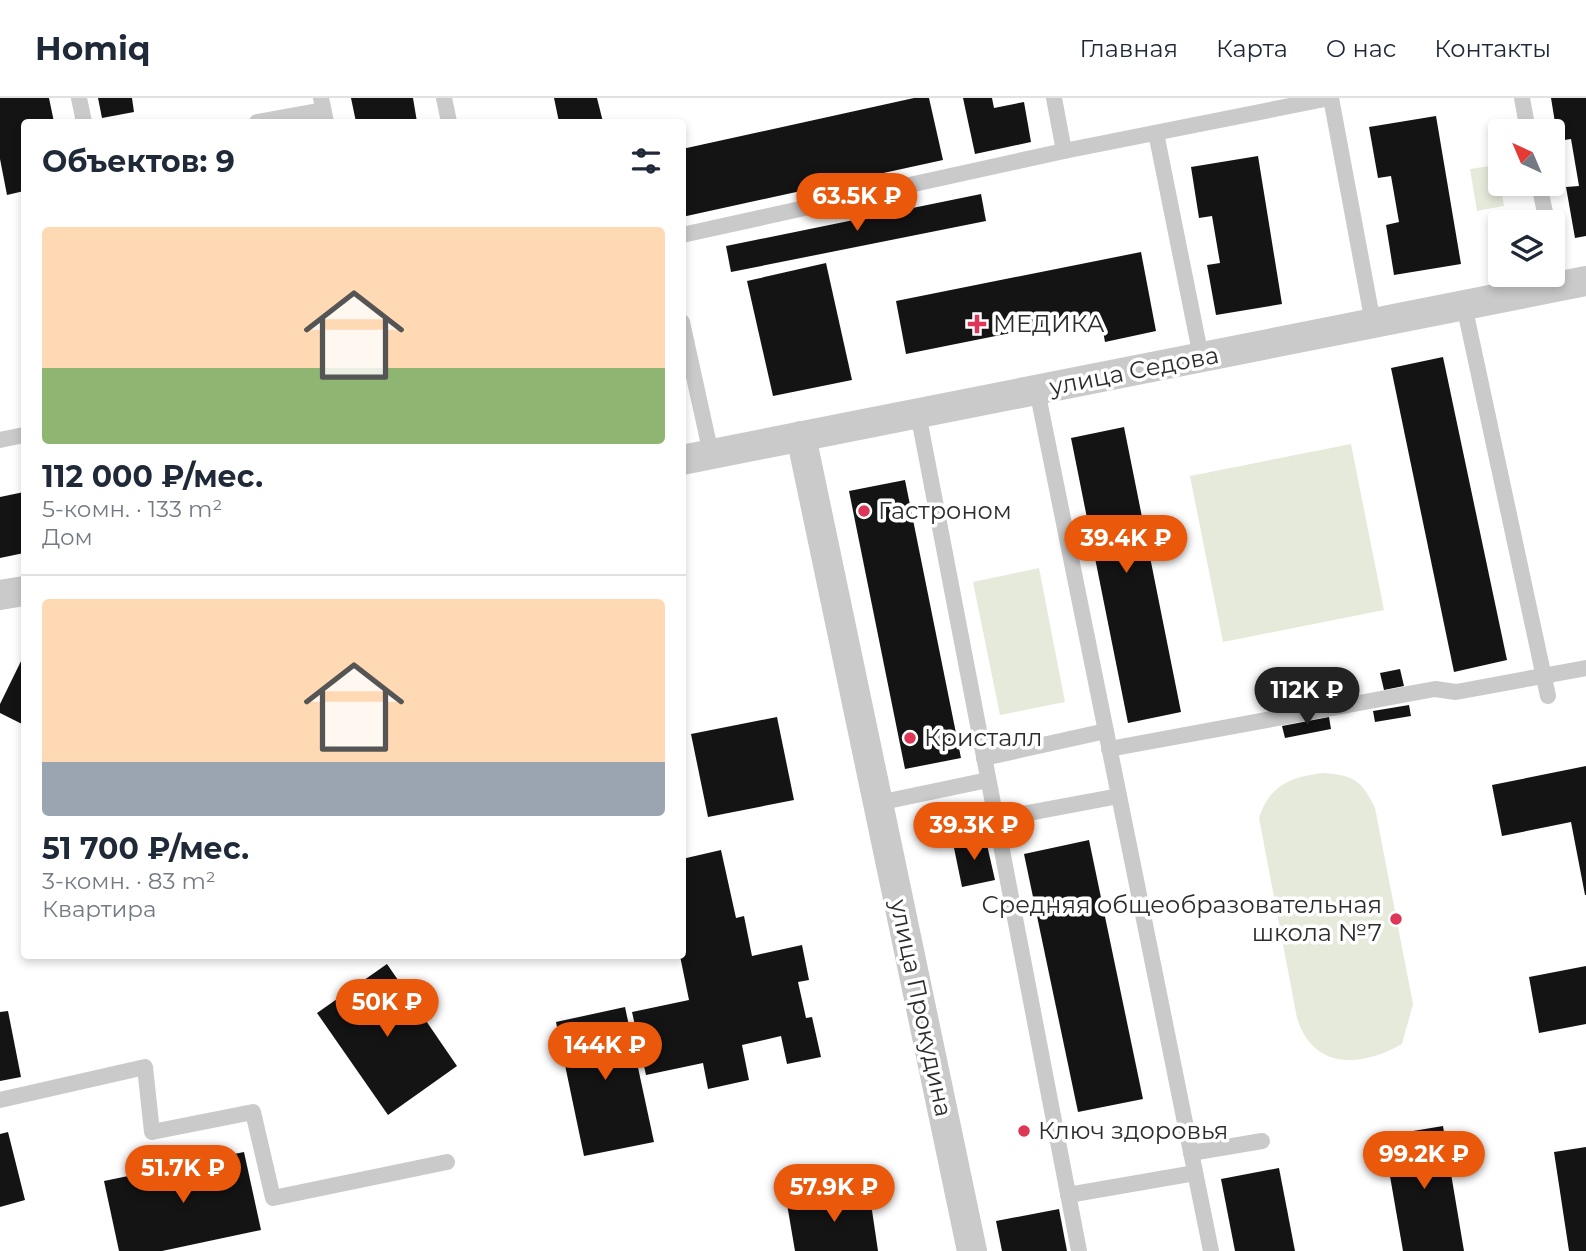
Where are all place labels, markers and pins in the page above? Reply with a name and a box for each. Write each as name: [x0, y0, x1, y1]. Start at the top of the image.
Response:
pin: 63.5K ₽: [792, 174, 922, 233]
place label: МЕДИКА: [993, 309, 1105, 338]
marker: МЕДИКА: [967, 314, 987, 334]
place label: Гастроном: [878, 496, 1012, 525]
marker: Гастроном: [856, 503, 872, 519]
pin: 39.4K ₽: [1061, 516, 1191, 575]
pin: 112K ₽: [1250, 668, 1364, 727]
place label: Кристалл: [924, 723, 1043, 752]
marker: Кристалл: [902, 730, 918, 746]
pin: 39.3K ₽: [909, 802, 1039, 862]
place label: Средняя общеобразовательная школа №7: [982, 890, 1382, 947]
marker: Средняя общеобразовательная школа №7: [1388, 911, 1404, 927]
pin: 50K ₽: [338, 979, 436, 1039]
pin: 144K ₽: [548, 1023, 662, 1082]
place label: Ключ здоровья: [1038, 1116, 1228, 1145]
marker: Ключ здоровья: [1016, 1123, 1032, 1139]
pin: 99.2K ₽: [1359, 1132, 1489, 1191]
pin: 51.7K ₽: [118, 1146, 248, 1205]
pin: 57.9K ₽: [769, 1164, 899, 1224]

